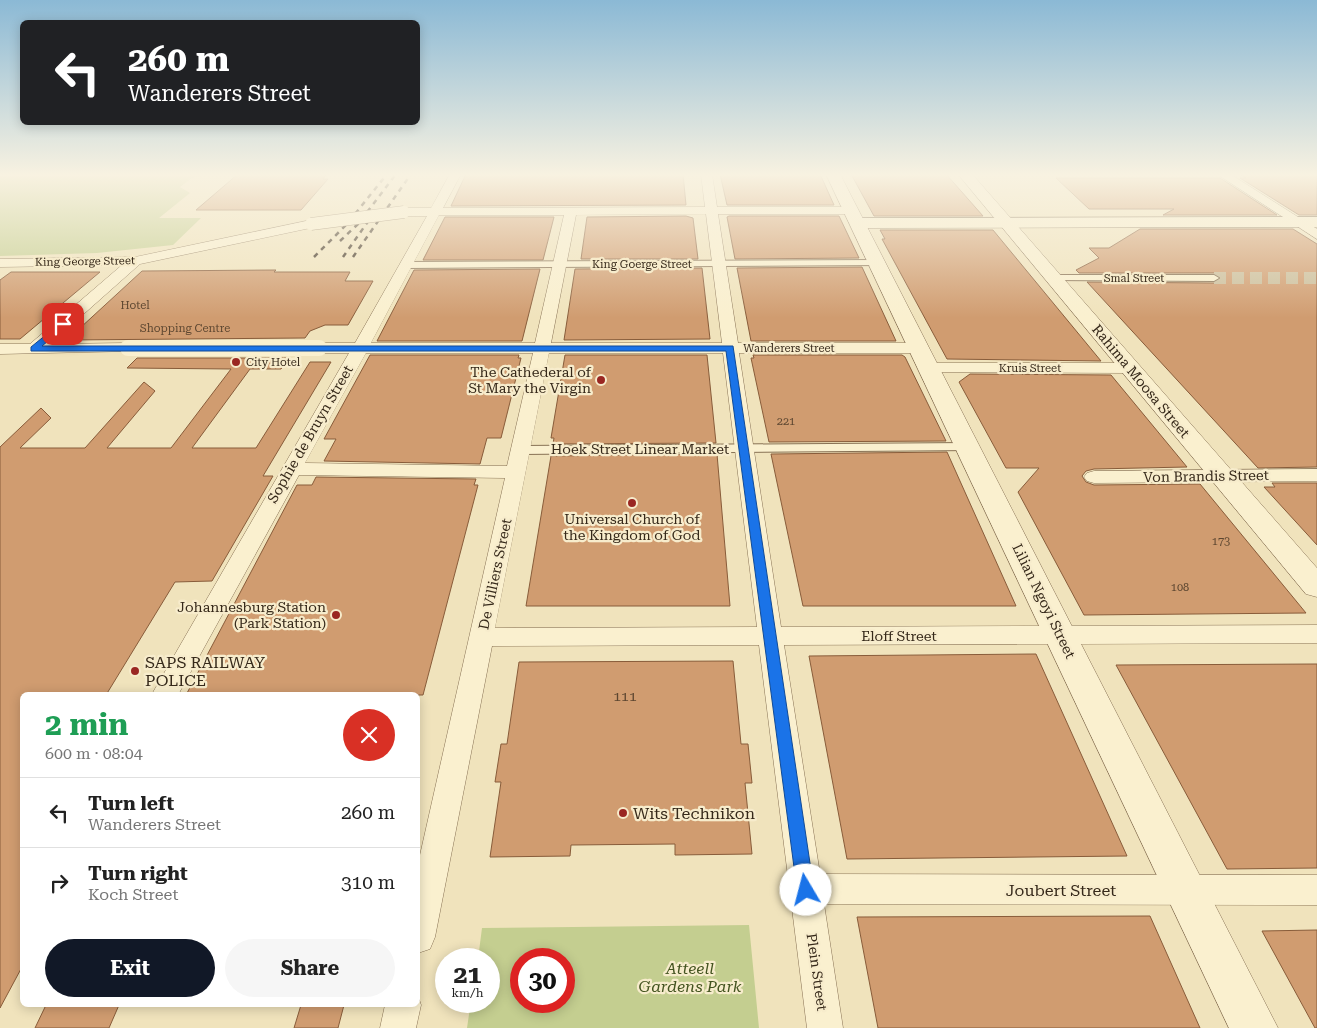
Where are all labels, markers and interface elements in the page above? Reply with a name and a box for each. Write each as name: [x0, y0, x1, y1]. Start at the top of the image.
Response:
text: 260 m: [128, 39, 229, 80]
icon: left: [45, 40, 110, 105]
text: Wanderers Street: [128, 81, 311, 106]
street label: King George Street: [35, 254, 135, 269]
street label: King Goerge Street: [592, 258, 692, 271]
street label: Smal Street: [1104, 272, 1164, 285]
house number: Hotel: [120, 299, 150, 312]
pin: [42, 303, 84, 345]
icon: arrive: [49, 310, 77, 338]
street label: Rahima Moosa Street: [1089, 321, 1193, 441]
house number: Shopping Centre: [140, 322, 230, 335]
street label: Wanderers Street: [743, 342, 835, 355]
marker: City Hotel: [230, 356, 242, 368]
place label: City Hotel: [246, 356, 301, 369]
street label: Sophie de Bruyn Street: [264, 362, 356, 506]
street label: Kruis Street: [999, 362, 1061, 375]
place label: The Cathederal of St Mary the Virgin: [468, 364, 592, 396]
marker: The Cathederal of St Mary the Virgin: [595, 374, 607, 386]
house number: 221: [777, 415, 795, 428]
street label: Hoek Street Linear Market: [551, 441, 729, 457]
street label: Von Brandis Street: [1143, 467, 1269, 485]
marker: Universal Church of the Kingdom of God: [626, 497, 638, 509]
place label: Universal Church of the Kingdom of God: [564, 511, 700, 543]
street label: De Villiers Street: [475, 517, 515, 631]
house number: 173: [1212, 535, 1230, 548]
street label: Lilian Ngoyi Street: [1009, 541, 1079, 661]
house number: 108: [1171, 581, 1189, 594]
place label: Johannesburg Station (Park Station): [177, 599, 326, 631]
marker: Johannesburg Station (Park Station): [330, 609, 342, 621]
street label: Eloff Street: [861, 628, 937, 644]
place label: SAPS RAILWAY POLICE: [145, 653, 265, 690]
marker: SAPS RAILWAY POLICE: [129, 665, 141, 677]
house number: 111: [613, 688, 637, 704]
text: 2 min: [45, 707, 128, 742]
button: close: [343, 709, 395, 761]
text: 600 m · 08:04: [45, 744, 143, 763]
text: Turn left: [88, 792, 174, 815]
icon: left: [45, 799, 73, 827]
text: 260 m: [341, 801, 395, 824]
place label: Wits Technikon: [633, 804, 755, 823]
marker: Wits Technikon: [617, 807, 629, 819]
text: Wanderers Street: [88, 815, 221, 834]
text: Turn right: [88, 862, 188, 885]
position arrow: [779, 863, 831, 915]
icon: right: [45, 869, 73, 897]
text: 310 m: [341, 871, 395, 894]
street label: Joubert Street: [1006, 881, 1116, 900]
text: Koch Street: [88, 885, 178, 904]
street label: Plein Street: [804, 932, 830, 1012]
button: Exit: [45, 939, 215, 997]
button: Share: [225, 939, 395, 997]
speed limit sign: 30: [510, 948, 575, 1013]
park label: Atteell Gardens Park: [639, 959, 742, 996]
text: 21: [453, 960, 482, 989]
text: km/h: [451, 986, 484, 1000]

